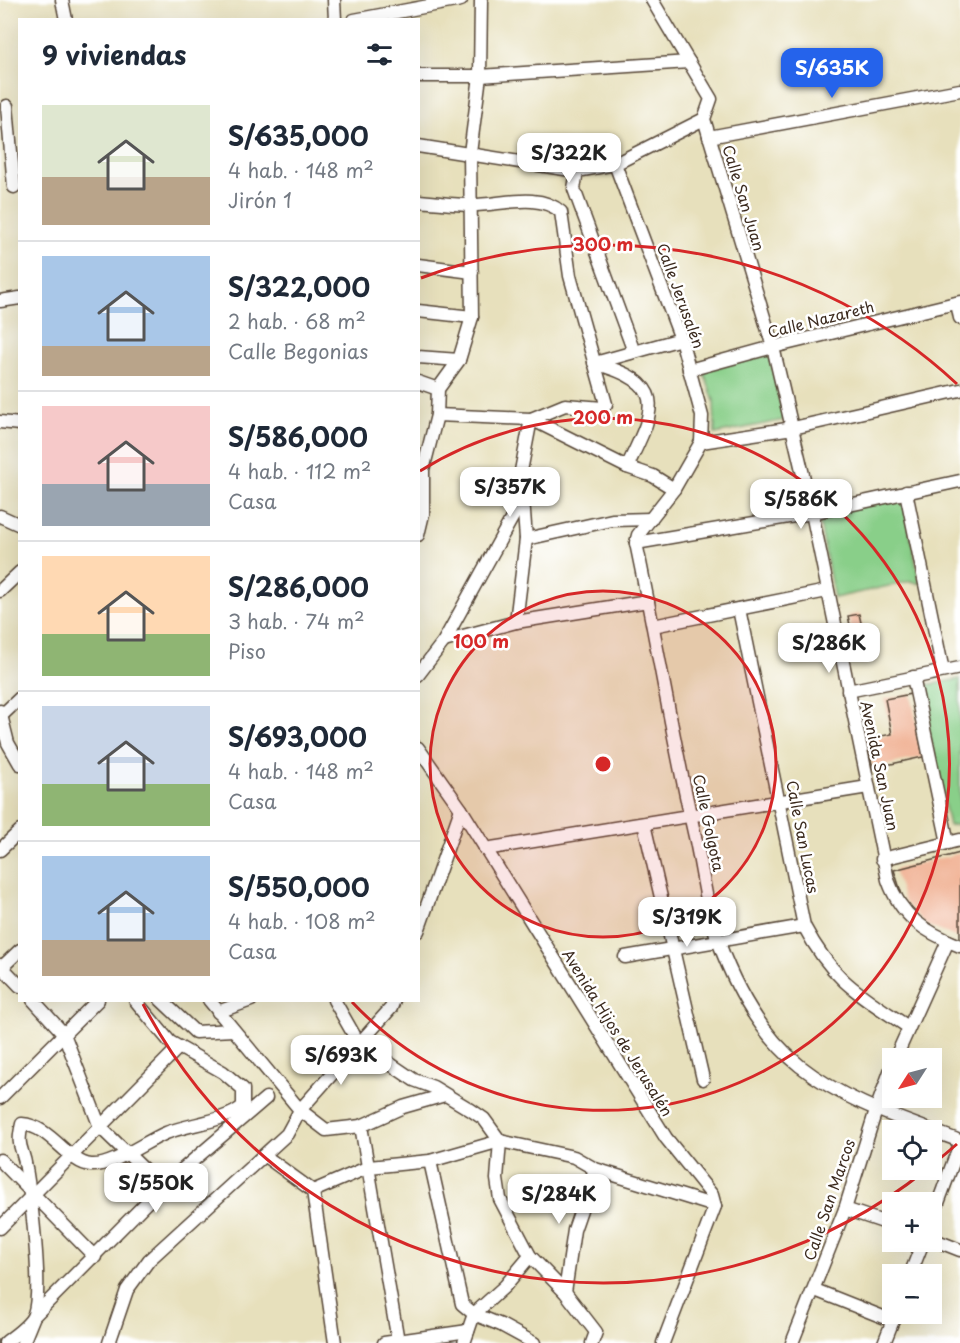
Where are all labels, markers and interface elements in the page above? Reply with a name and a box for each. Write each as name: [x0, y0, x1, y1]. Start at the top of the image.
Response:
text: 9 viviendas: [42, 35, 187, 74]
icon: filters: [363, 38, 396, 71]
pin: S/635K: [783, 48, 881, 99]
text: S/635K: [795, 52, 869, 82]
text: S/635,000: [228, 116, 369, 155]
icon: home: [90, 129, 162, 201]
pin: S/322K: [520, 133, 618, 184]
text: S/322K: [531, 137, 607, 167]
street label: Calle San Juan: [717, 142, 771, 253]
text: 4 hab. · 148 m²: [228, 155, 374, 185]
text: Jirón 1: [228, 185, 292, 215]
text: 300 m: [573, 230, 633, 257]
street label: Calle Jerusalén: [652, 240, 711, 351]
text: S/322,000: [228, 267, 370, 306]
icon: home: [90, 280, 162, 352]
street label: Calle Nazareth: [765, 294, 876, 343]
text: 2 hab. · 68 m²: [228, 306, 366, 336]
text: Calle Begonias: [228, 336, 368, 366]
text: 200 m: [573, 403, 633, 430]
text: S/586,000: [228, 417, 368, 456]
icon: home: [90, 430, 162, 502]
text: 4 hab. · 112 m²: [228, 456, 371, 486]
pin: S/357K: [461, 467, 559, 518]
text: S/357K: [474, 471, 546, 501]
pin: S/586K: [752, 479, 850, 530]
text: S/586K: [764, 483, 838, 513]
text: Casa: [228, 486, 277, 516]
text: S/286,000: [228, 567, 369, 606]
icon: home: [90, 580, 162, 652]
text: 3 hab. · 74 m²: [228, 606, 364, 636]
pin: S/286K: [780, 623, 878, 674]
text: 100 m: [453, 627, 509, 654]
text: S/286K: [792, 627, 866, 657]
text: Piso: [228, 636, 266, 666]
street label: Avenida San Juan: [855, 699, 905, 833]
text: S/693,000: [228, 717, 367, 756]
icon: home: [90, 730, 162, 802]
centre of rings: [593, 754, 613, 774]
text: 4 hab. · 148 m²: [228, 756, 374, 786]
street label: Calle Golgota: [688, 772, 731, 874]
street label: Calle San Lucas: [781, 778, 826, 895]
text: Casa: [228, 786, 277, 816]
text: S/550,000: [228, 867, 370, 906]
icon: home: [90, 880, 162, 952]
pin: S/319K: [638, 897, 736, 948]
text: S/319K: [652, 901, 722, 931]
text: 4 hab. · 108 m²: [228, 906, 376, 936]
text: Casa: [228, 936, 277, 966]
street label: Avenida Hijos de Jerusalén: [557, 944, 679, 1120]
pin: S/693K: [292, 1035, 390, 1086]
text: S/693K: [305, 1039, 377, 1069]
north arrow: [882, 1048, 942, 1108]
map controls: [882, 1048, 942, 1324]
button: locate: [882, 1120, 942, 1180]
street label: Calle San Marcos: [797, 1135, 860, 1263]
pin: S/550K: [107, 1163, 205, 1214]
text: S/550K: [118, 1167, 194, 1197]
pin: S/284K: [510, 1174, 608, 1225]
text: S/284K: [522, 1178, 596, 1208]
button: +: [882, 1192, 942, 1252]
button: −: [882, 1264, 942, 1324]

